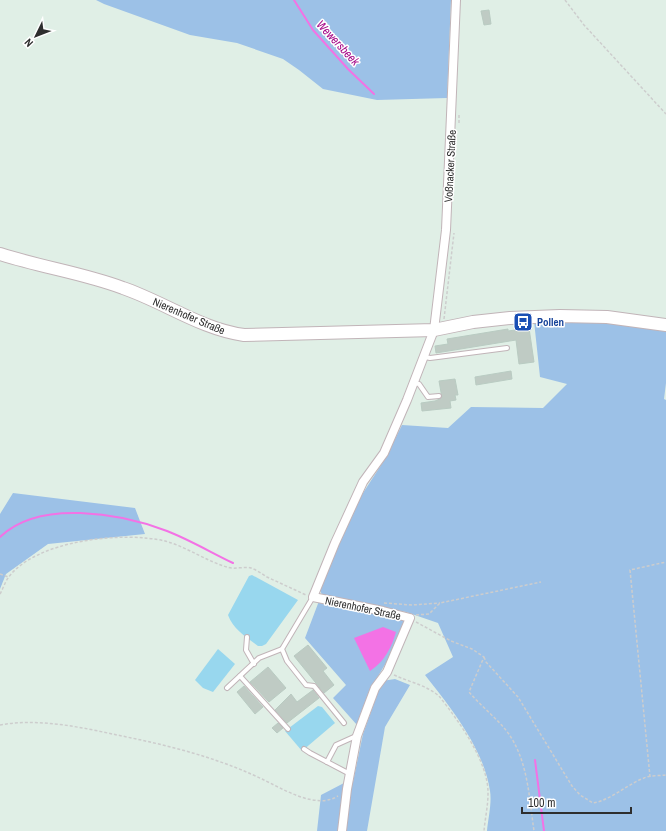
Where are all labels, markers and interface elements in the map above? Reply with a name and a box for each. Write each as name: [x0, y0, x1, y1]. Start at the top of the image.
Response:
north arrow: [16, 16, 56, 56]
water label: Wewersbeek: [313, 17, 364, 70]
text: N: [21, 36, 36, 50]
street label: Voßnacker Straße: [441, 129, 459, 203]
street label: Nierenhofer Straße: [151, 294, 227, 338]
bus stop icon: Pollen: [512, 311, 534, 333]
place label: Pollen: [537, 315, 564, 329]
street label: Nierenhofer Straße: [324, 593, 402, 623]
scale bar: [522, 789, 631, 815]
text: 100 m: [528, 795, 555, 811]

